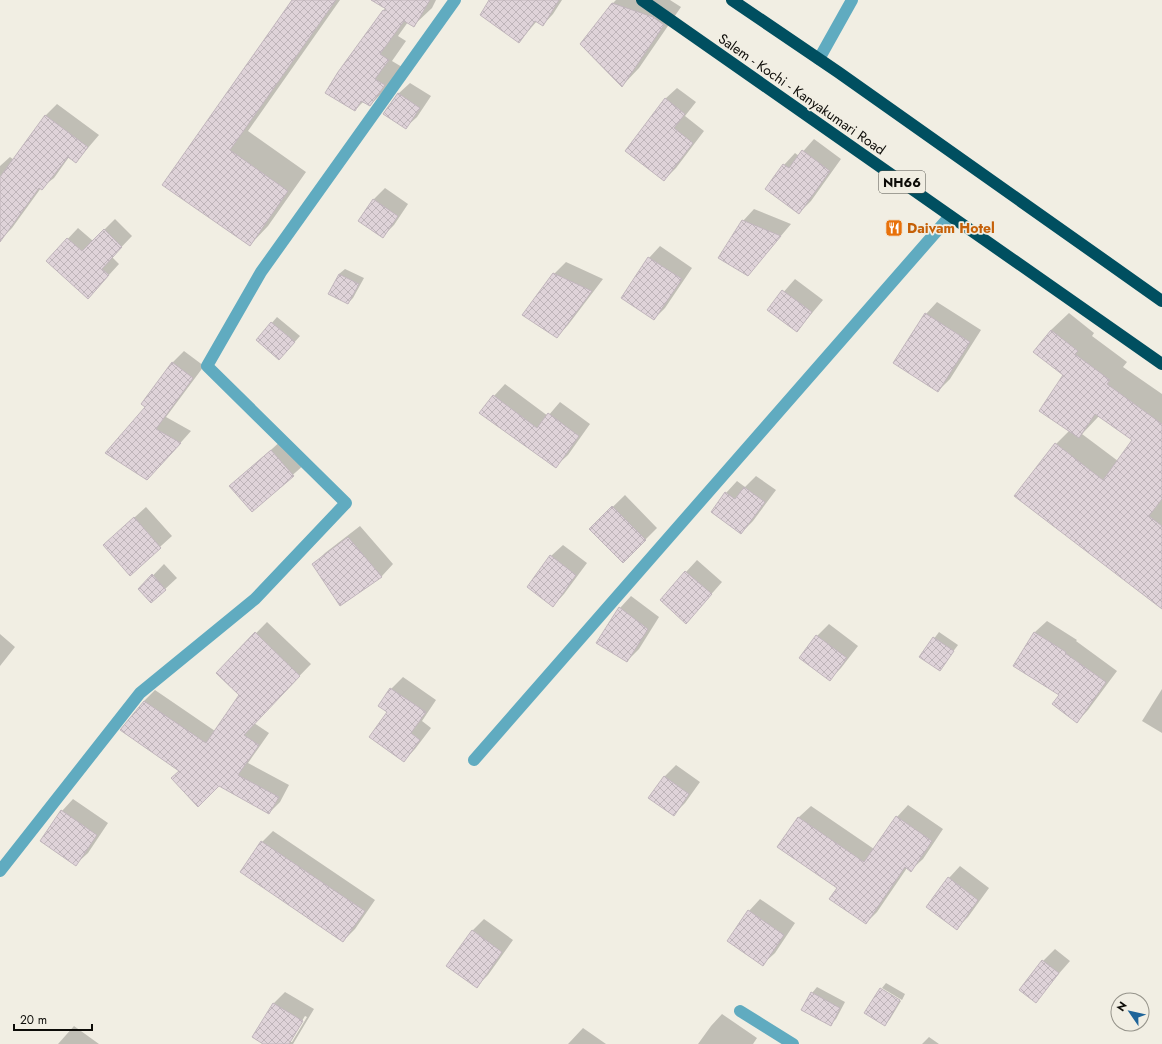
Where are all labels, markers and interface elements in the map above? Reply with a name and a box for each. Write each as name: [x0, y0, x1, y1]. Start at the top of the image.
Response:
street label: Salem - Kochi - Kanyakumari Road: [714, 28, 890, 160]
road number: NH66: [879, 171, 925, 193]
restaurant icon: Daivam Hotel: [884, 218, 904, 238]
place label: Daivam Hotel: [907, 218, 995, 238]
north arrow: [1110, 992, 1150, 1032]
text: N: [1113, 998, 1131, 1015]
scale bar: [14, 1006, 92, 1032]
text: 20 m: [20, 1011, 47, 1029]

